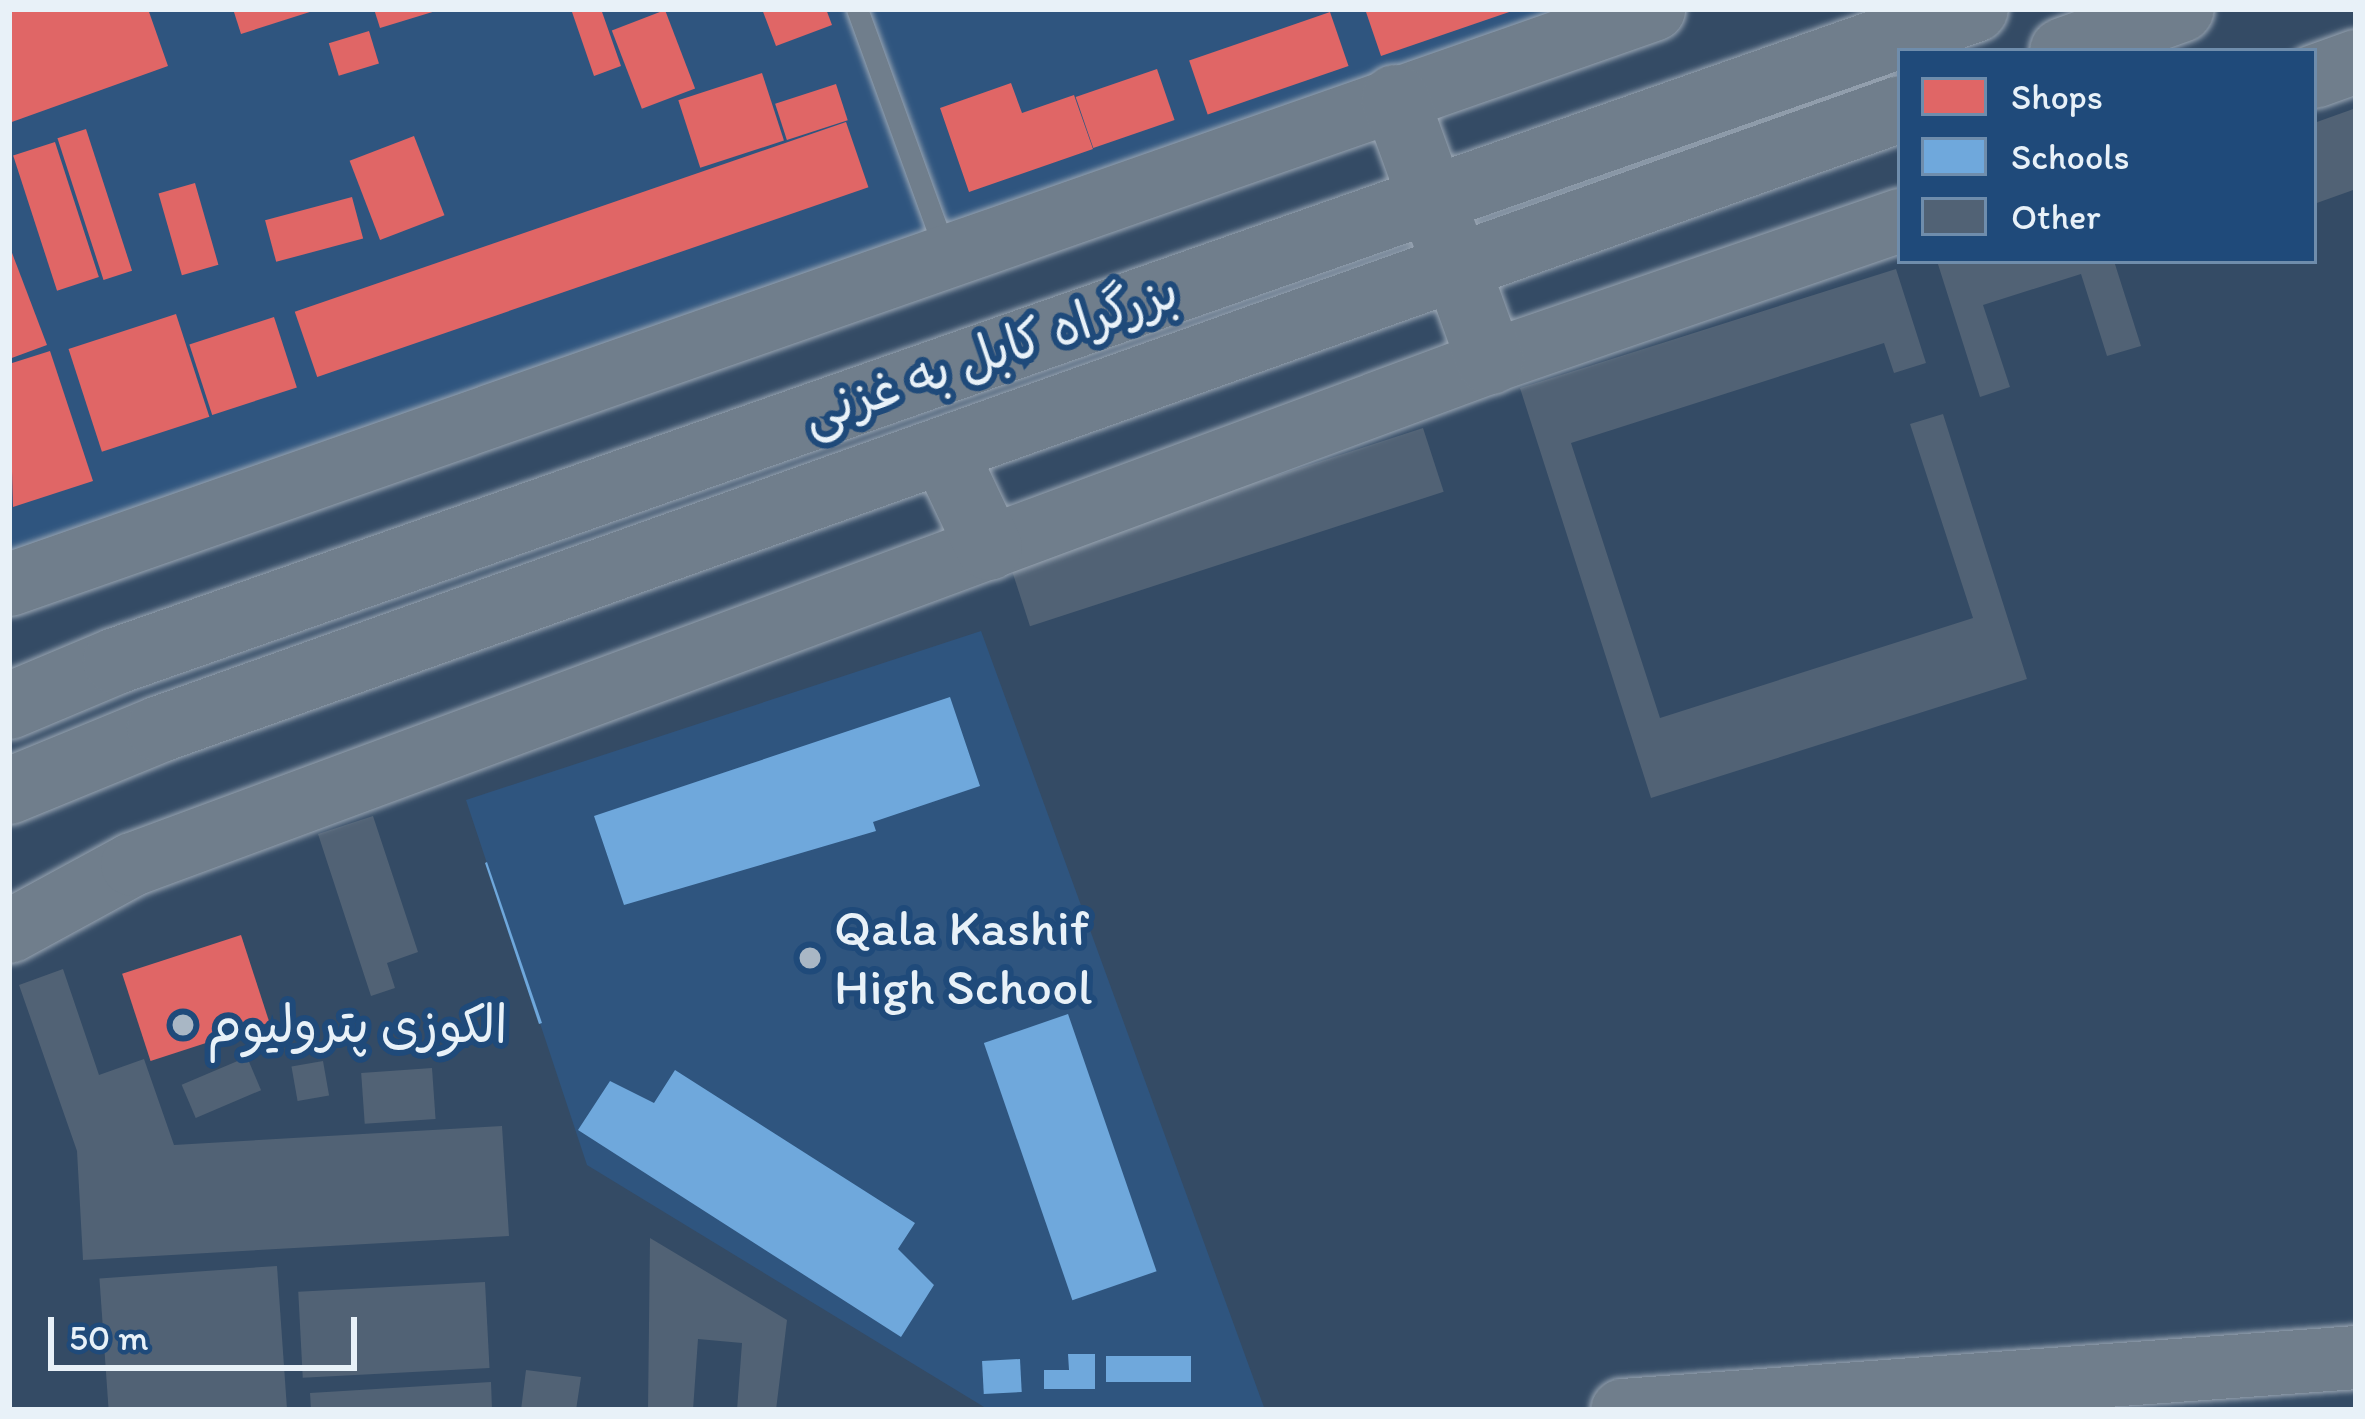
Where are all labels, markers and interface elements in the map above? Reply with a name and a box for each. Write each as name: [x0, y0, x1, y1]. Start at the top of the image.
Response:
legend: [1897, 48, 2317, 264]
text: Shops: [2011, 75, 2103, 118]
text: Schools: [2011, 135, 2129, 178]
text: Other: [2011, 195, 2101, 238]
street label: بزرگراه کابل به غزنی: [794, 260, 1186, 446]
place label: Qala Kashif High School: [834, 898, 1091, 1018]
marker: Qala Kashif High School: [797, 945, 823, 971]
place label: الکوزی پترولیوم: [207, 994, 508, 1056]
marker: الکوزی پترولیوم: [170, 1012, 196, 1038]
scale bar: [54, 1293, 363, 1367]
text: 50 m: [69, 1316, 148, 1359]

